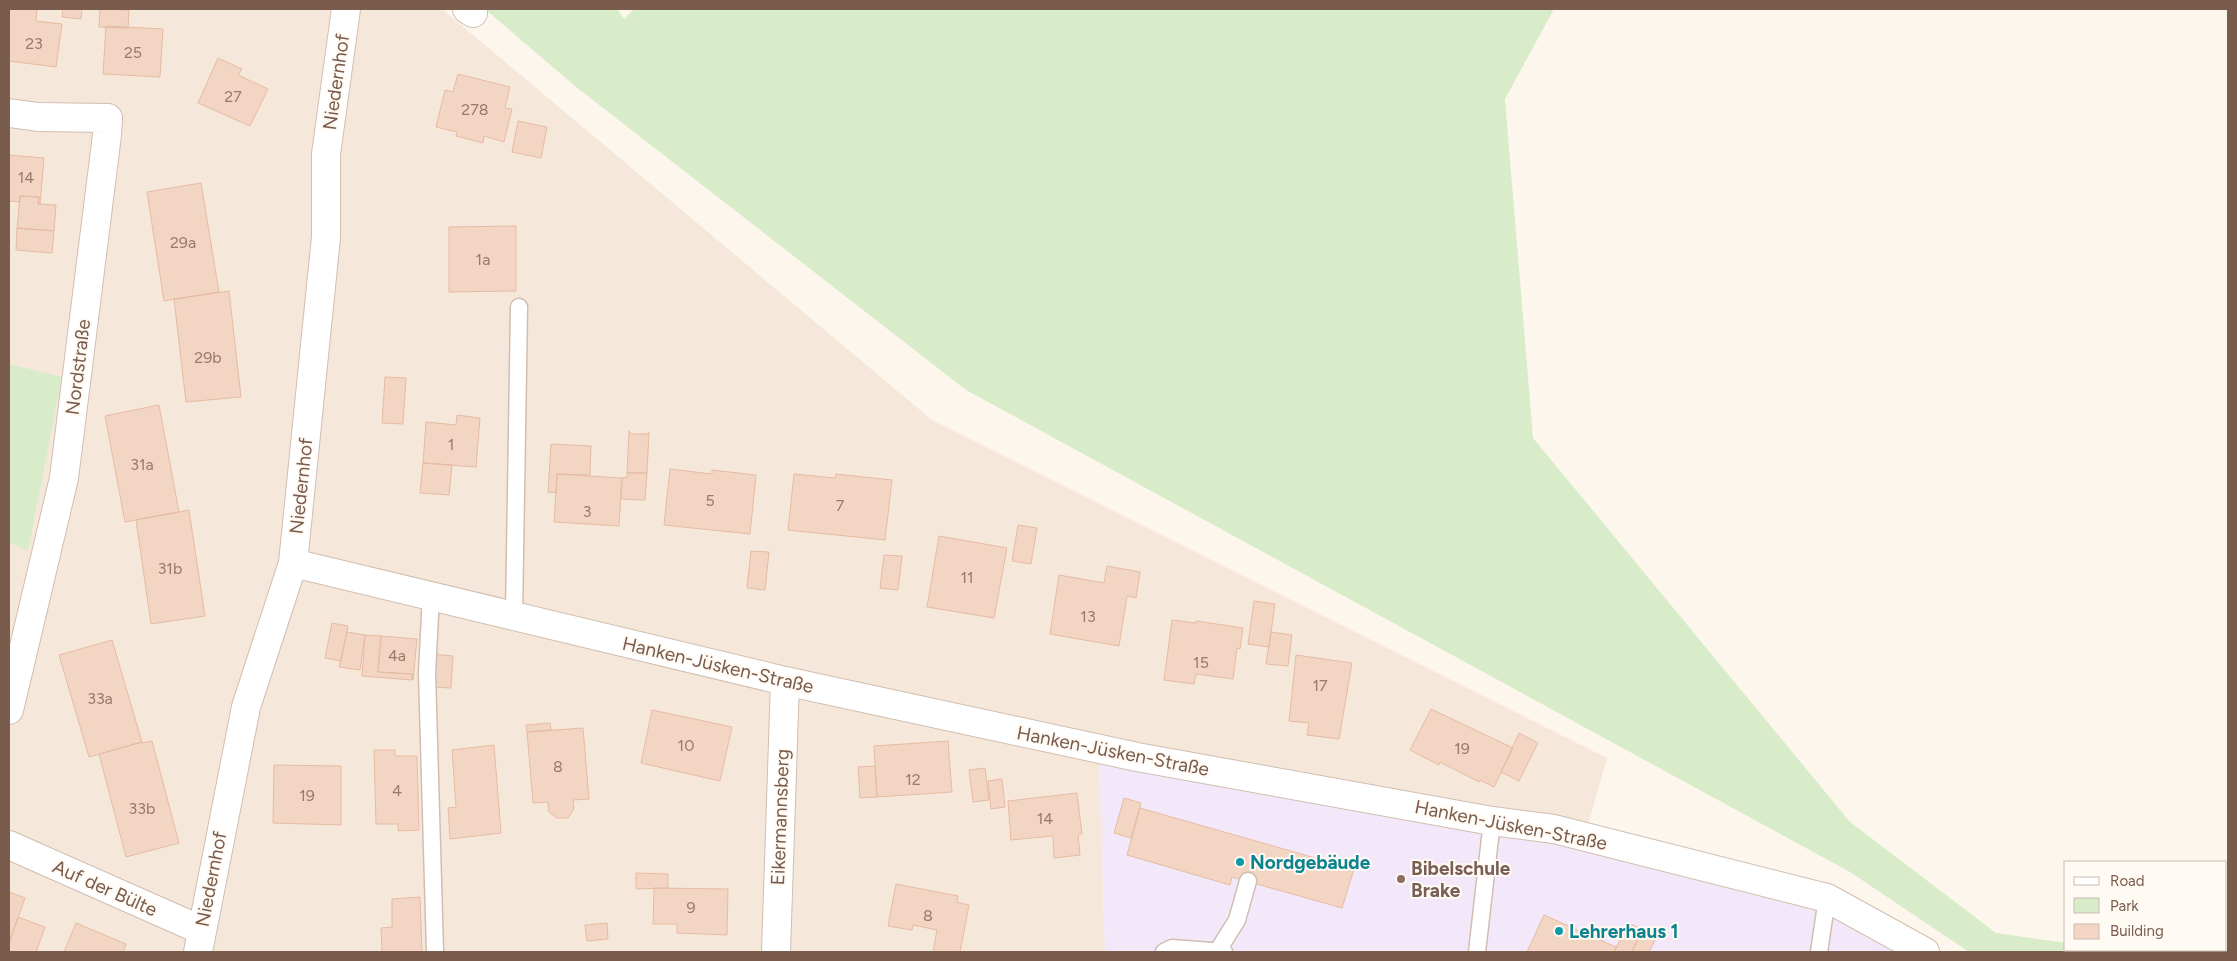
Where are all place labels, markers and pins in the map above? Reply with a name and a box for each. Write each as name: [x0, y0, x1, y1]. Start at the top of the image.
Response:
place label: Nordgebäude: [1250, 851, 1371, 874]
marker: Nordgebäude: [1234, 856, 1246, 868]
place label: Bibelschule Brake: [1411, 857, 1511, 902]
marker: Bibelschule Brake: [1395, 873, 1407, 885]
place label: Lehrerhaus 1: [1569, 920, 1679, 943]
marker: Lehrerhaus 1: [1553, 925, 1565, 937]

